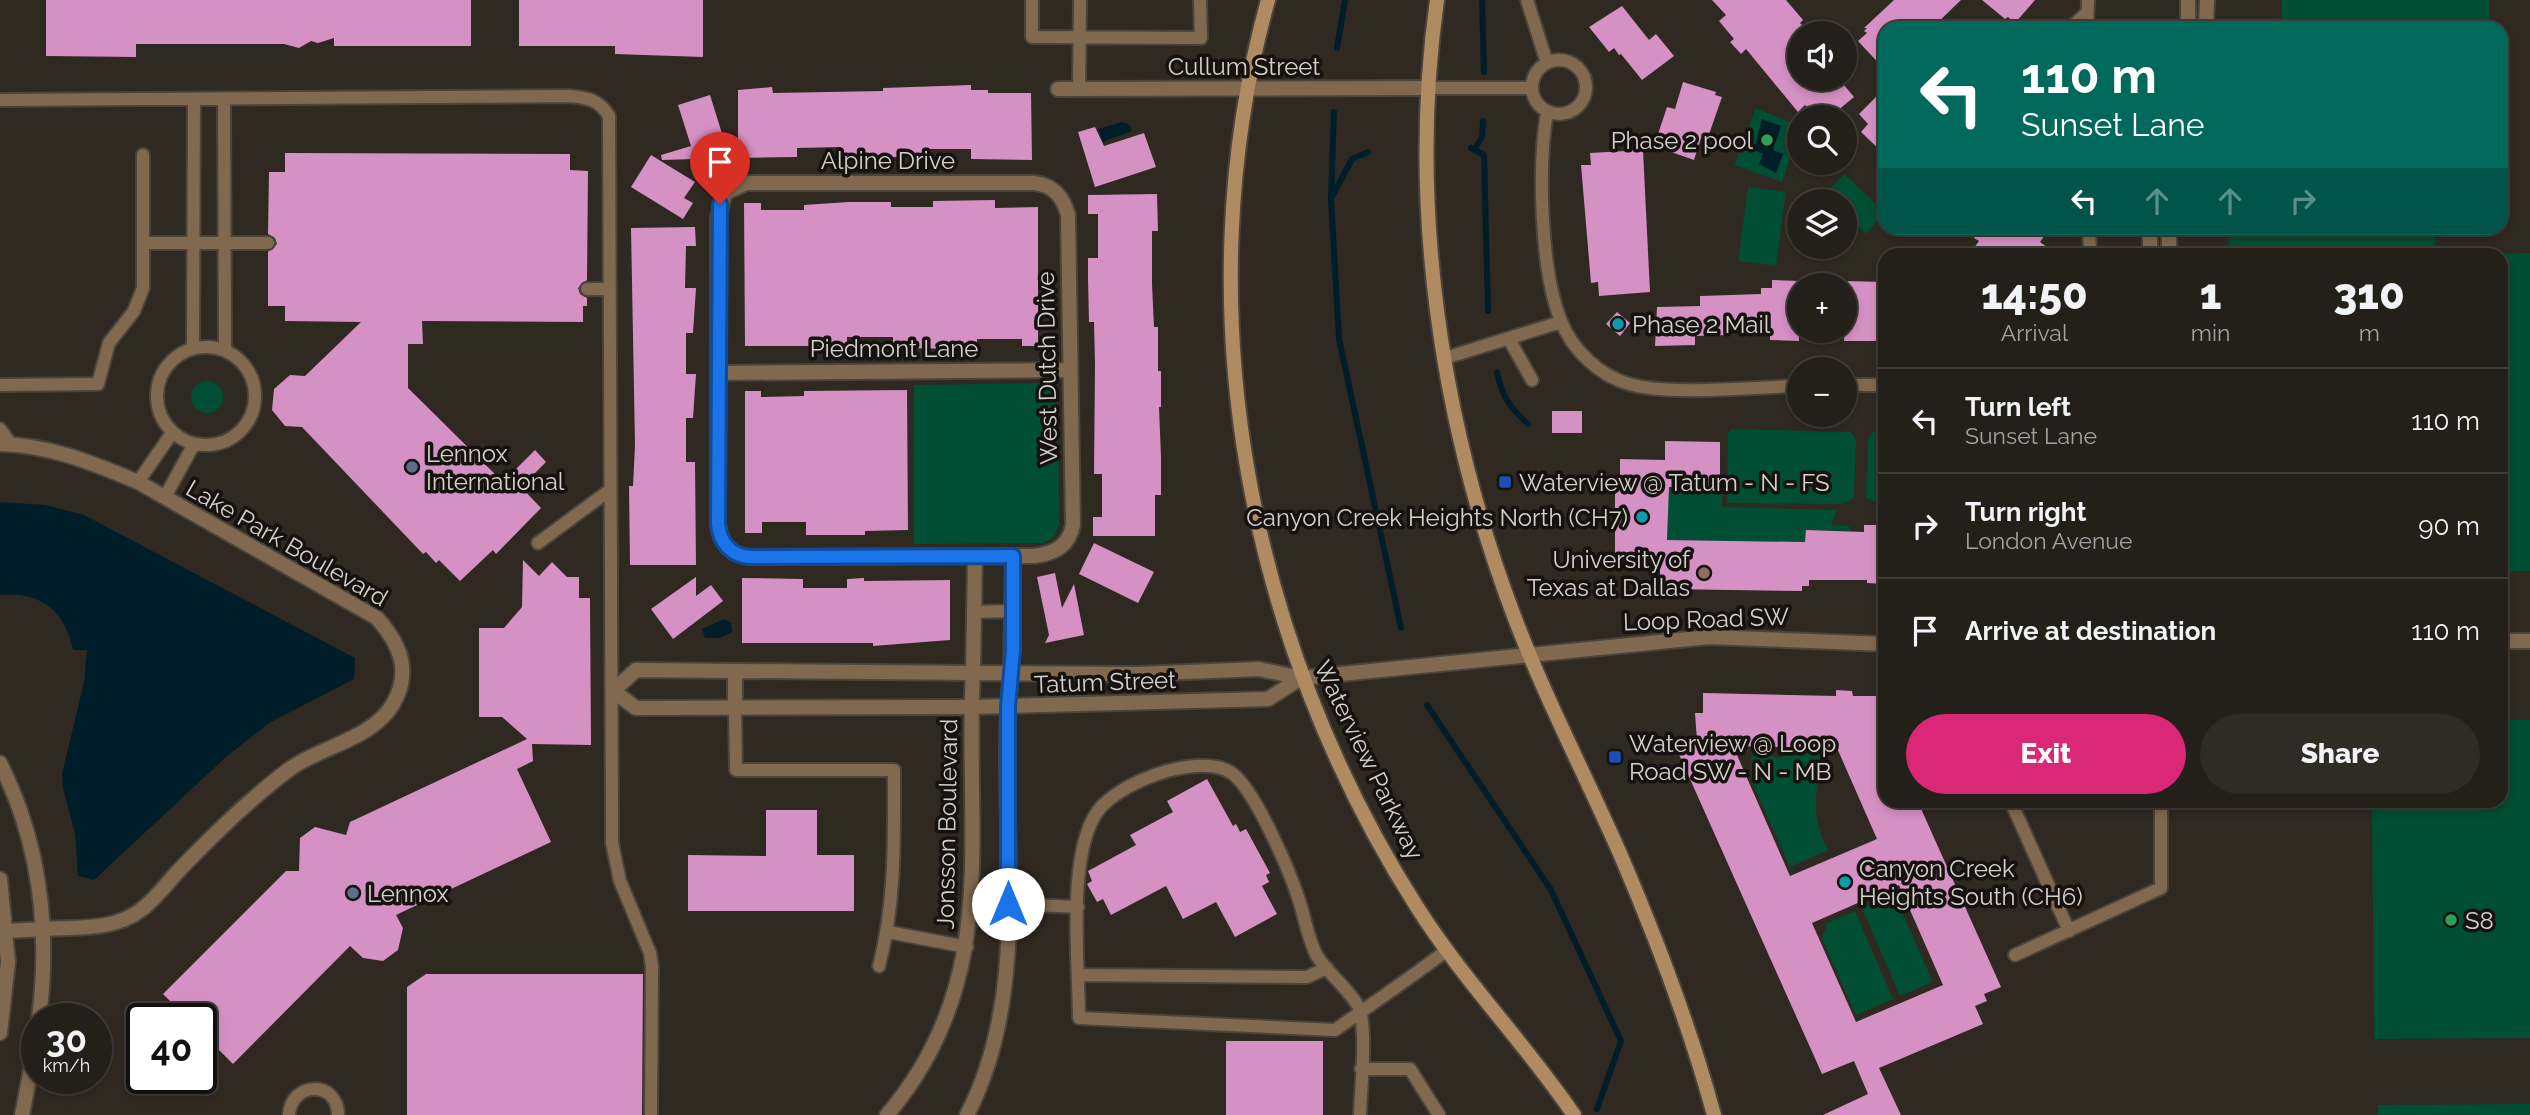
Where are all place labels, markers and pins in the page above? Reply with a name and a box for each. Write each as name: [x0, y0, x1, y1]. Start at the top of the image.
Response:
place label: Phase 2 pool: [1611, 126, 1753, 155]
pin: [690, 132, 750, 204]
marker: Phase 2 pool: [1759, 132, 1775, 148]
place label: Phase 2 Mail: [1632, 310, 1771, 339]
marker: Phase 2 Mail: [1610, 316, 1626, 332]
place label: Lennox International: [426, 439, 565, 496]
marker: Lennox International: [404, 459, 420, 475]
place label: Waterview @ Tatum - N - FS: [1519, 468, 1829, 497]
marker: Waterview @ Tatum - N - FS: [1497, 474, 1513, 490]
place label: Canyon Creek Heights North (CH7): [1246, 503, 1628, 532]
marker: Canyon Creek Heights North (CH7): [1634, 509, 1650, 525]
place label: University of Texas at Dallas: [1527, 545, 1691, 602]
marker: University of Texas at Dallas: [1696, 565, 1712, 581]
place label: Waterview @ Loop Road SW - N - MB: [1629, 729, 1836, 786]
marker: Waterview @ Loop Road SW - N - MB: [1607, 749, 1623, 765]
place label: Canyon Creek Heights South (CH6): [1859, 854, 2083, 911]
marker: Canyon Creek Heights South (CH6): [1837, 874, 1853, 890]
place label: Lennox: [367, 879, 449, 908]
marker: Lennox: [345, 885, 361, 901]
place label: S8: [2465, 906, 2494, 935]
marker: S8: [2443, 912, 2459, 928]

